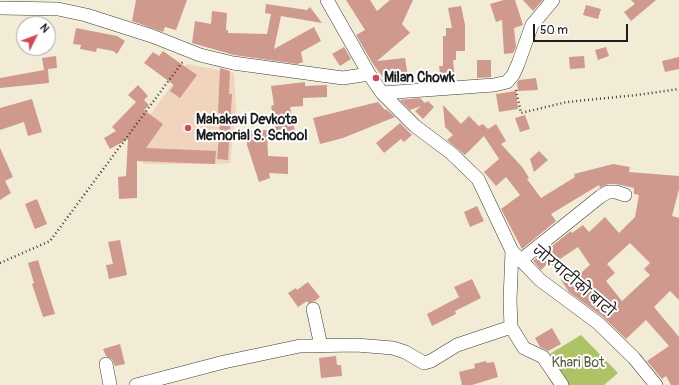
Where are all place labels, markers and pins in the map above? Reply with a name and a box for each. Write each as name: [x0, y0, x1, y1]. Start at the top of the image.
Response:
place label: Milan Chowk: [384, 70, 455, 86]
marker: Milan Chowk: [371, 73, 381, 83]
place label: Mahakavi Devkota Memorial S. School: [196, 112, 308, 144]
marker: Mahakavi Devkota Memorial S. School: [183, 123, 193, 133]

